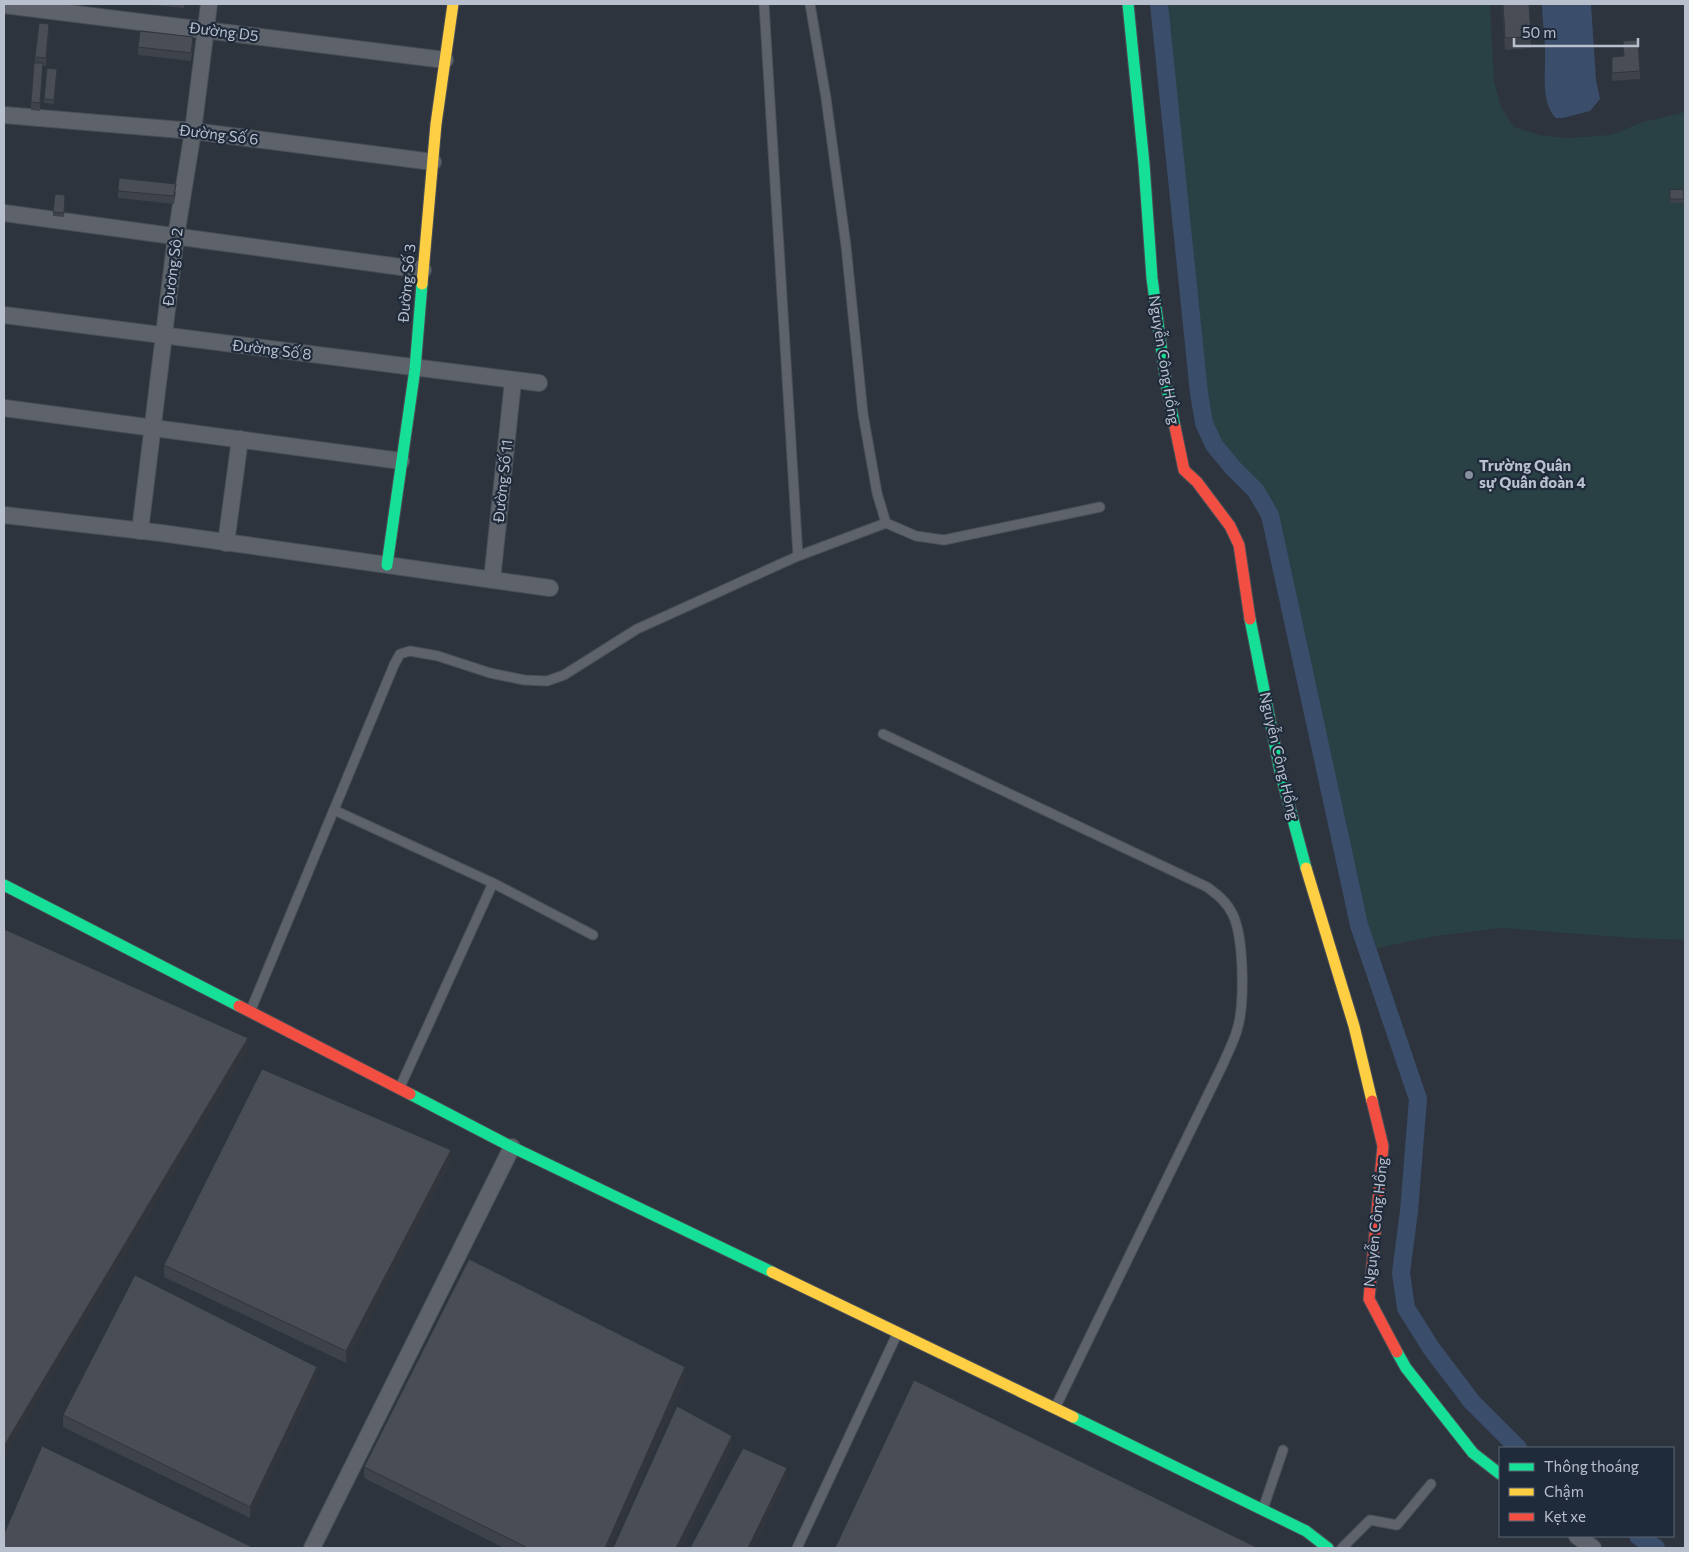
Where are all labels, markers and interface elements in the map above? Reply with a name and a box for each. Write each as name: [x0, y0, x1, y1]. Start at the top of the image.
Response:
scale bar: [1514, 15, 1638, 47]
street label: Đường D5: [188, 18, 260, 44]
text: 50 m: [1522, 23, 1556, 41]
street label: Đường Số 6: [178, 120, 260, 148]
street label: Đương Sô 2: [158, 227, 186, 308]
street label: Đường Số 3: [394, 243, 418, 324]
street label: Nguyễn Công Hồng: [1146, 294, 1184, 426]
street label: Đường Số 8: [231, 335, 313, 363]
street label: Đường Số 11: [489, 439, 515, 524]
place label: Trường Quân sự Quân đoàn 4: [1479, 456, 1586, 492]
marker: Trường Quân sự Quân đoàn 4: [1463, 469, 1475, 481]
street label: Nguyễn Công Hồng: [1257, 690, 1303, 821]
street label: Nguyễn Công Hồng: [1359, 1156, 1391, 1288]
legend: [1499, 1447, 1674, 1537]
text: Thông thoáng: [1544, 1457, 1639, 1475]
text: Chậm: [1544, 1482, 1584, 1500]
text: Kẹt xe: [1544, 1507, 1586, 1525]

